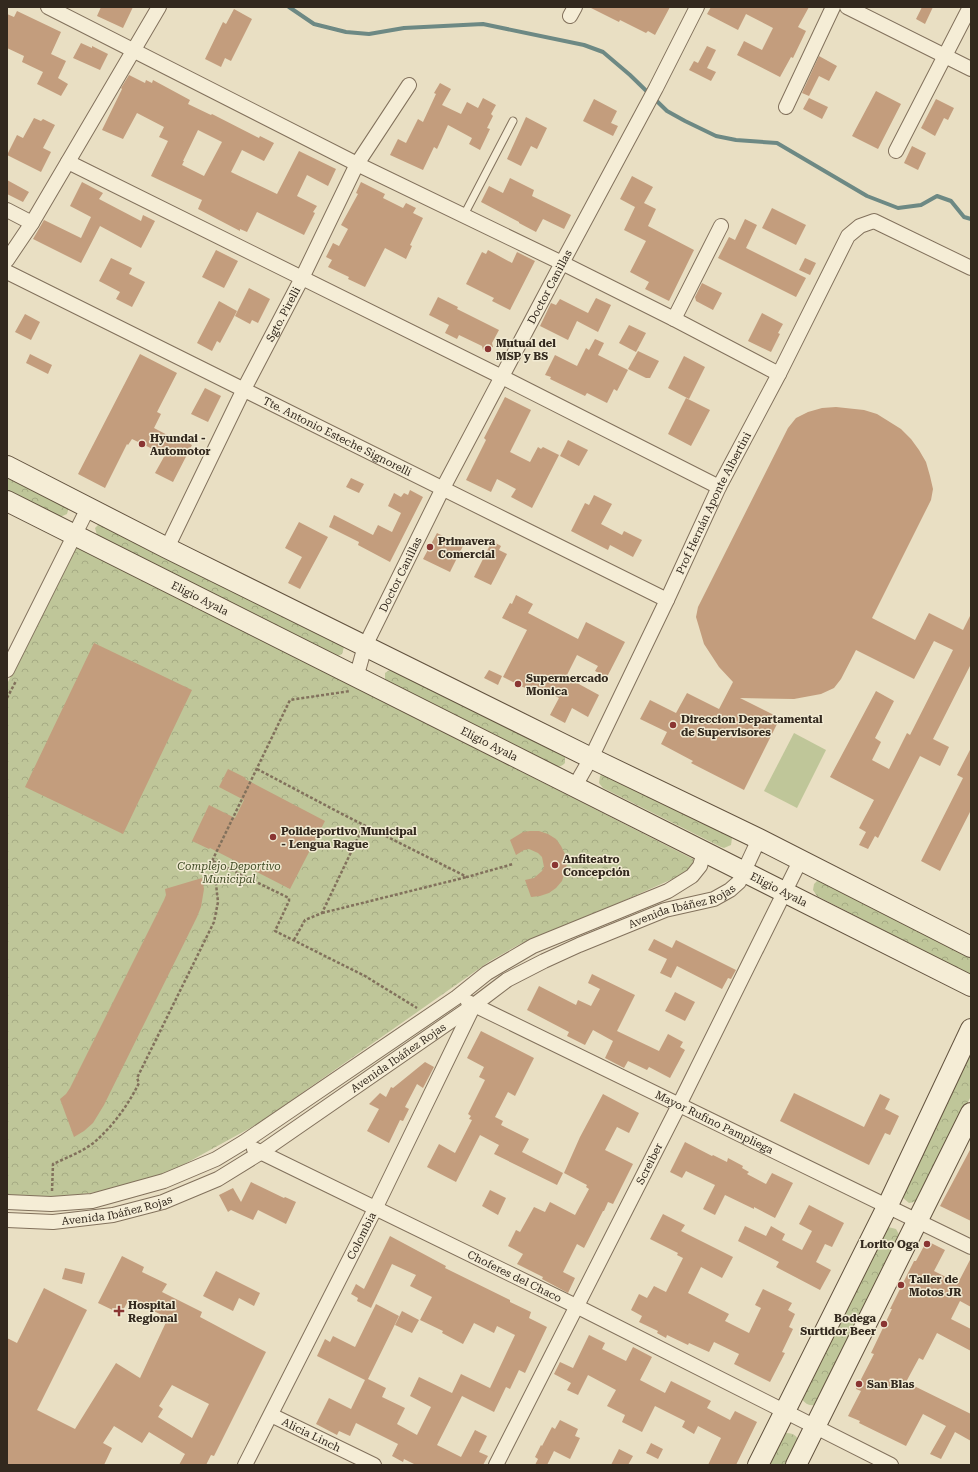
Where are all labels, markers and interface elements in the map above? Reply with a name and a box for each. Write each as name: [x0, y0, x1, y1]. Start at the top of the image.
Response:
street label: Doctor Canillas: [524, 248, 574, 326]
street label: Sgto. Pirelli: [263, 284, 303, 344]
place label: Mutual del MSP y BS: [496, 337, 556, 363]
marker: Mutual del MSP y BS: [483, 344, 493, 354]
street label: Tte. Antonio Esteche Signorelli: [261, 394, 414, 479]
street label: Prof Hernán Aponte Albertini: [673, 429, 754, 576]
place label: Hyundai - Automotor: [150, 432, 211, 458]
marker: Hyundai - Automotor: [137, 439, 147, 449]
street label: Doctor Canillas: [376, 535, 424, 614]
place label: Primavera Comercial: [438, 535, 496, 561]
marker: Primavera Comercial: [425, 542, 435, 552]
street label: Eligio Ayala: [169, 578, 231, 618]
place label: Supermercado Monica: [526, 672, 608, 698]
marker: Supermercado Monica: [513, 679, 523, 689]
place label: Direccion Departamental de Supervisores: [681, 713, 823, 739]
marker: Direccion Departamental de Supervisores: [668, 720, 678, 730]
street label: Eligio Ayala: [459, 724, 520, 764]
place label: Polideportivo Municipal - Lengua Rague: [281, 825, 417, 851]
marker: Polideportivo Municipal - Lengua Rague: [268, 832, 278, 842]
place label: Anfiteatro Concepción: [563, 853, 631, 879]
park label: Complejo Deportivo Municipal: [177, 860, 281, 886]
marker: Anfiteatro Concepción: [550, 860, 560, 870]
street label: Eligio Ayala: [748, 870, 810, 909]
street label: Avenida Ibáñez Rojas: [626, 882, 738, 931]
street label: Avenida Ibáñez Rojas: [348, 1020, 448, 1095]
street label: Mayor Rufino Pampliega: [653, 1088, 776, 1156]
street label: Screiber: [633, 1140, 665, 1187]
street label: Avenida Ibáñez Rojas: [61, 1192, 174, 1227]
street label: Colombia: [344, 1210, 379, 1262]
place label: Lorito Oga: [860, 1238, 920, 1251]
marker: Lorito Oga: [922, 1239, 932, 1249]
street label: Choferes del Chaco: [465, 1248, 564, 1305]
place label: Taller de Motos JR: [909, 1273, 961, 1299]
marker: Taller de Motos JR: [896, 1280, 906, 1290]
place label: Hospital Regional: [128, 1299, 178, 1325]
marker: Hospital Regional: [113, 1305, 125, 1317]
place label: Bodega Surtidor Beer: [800, 1312, 877, 1338]
marker: Bodega Surtidor Beer: [879, 1319, 889, 1329]
place label: San Blas: [867, 1378, 915, 1391]
marker: San Blas: [854, 1379, 864, 1389]
street label: Alicia Linch: [280, 1415, 343, 1454]

